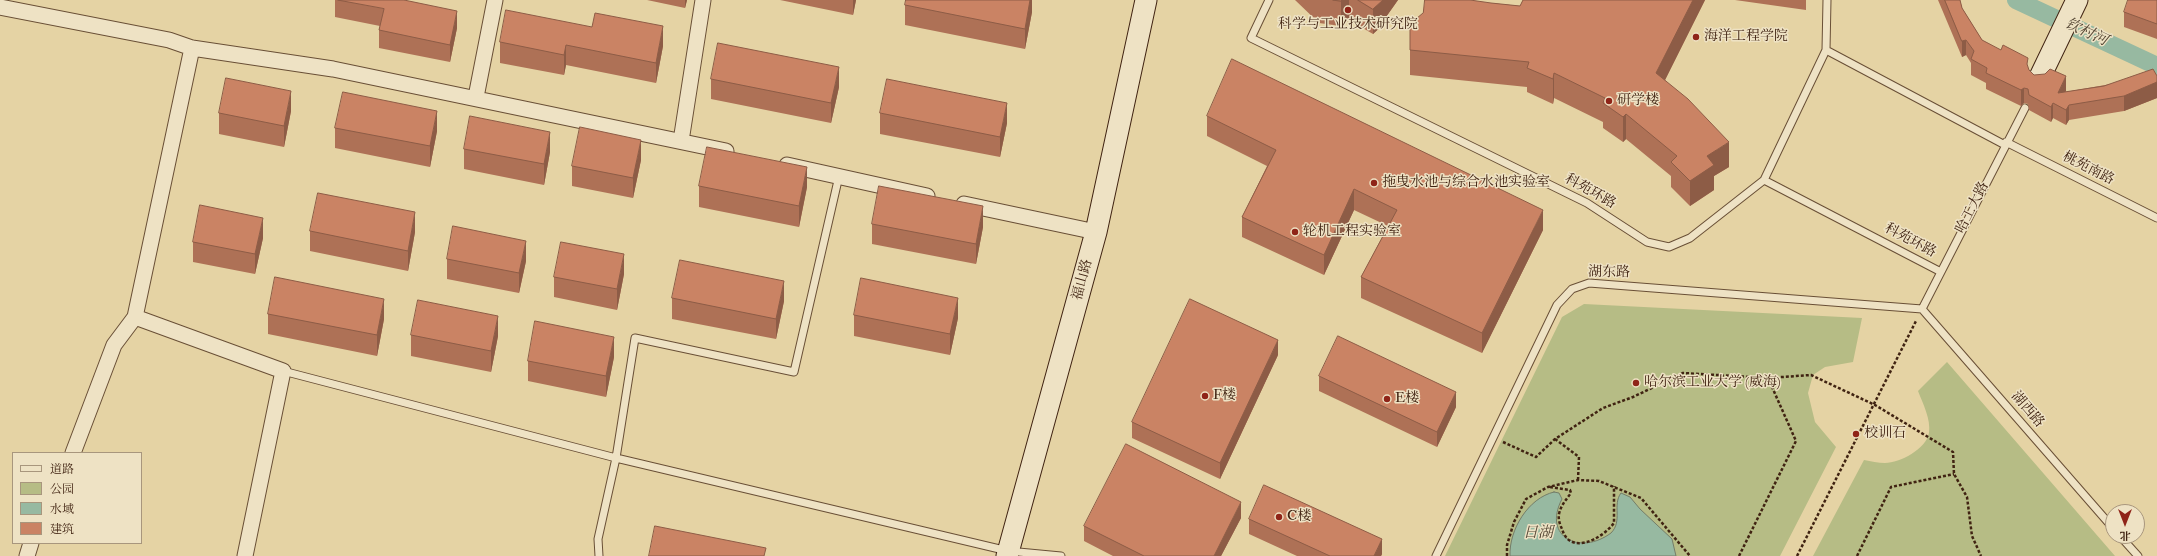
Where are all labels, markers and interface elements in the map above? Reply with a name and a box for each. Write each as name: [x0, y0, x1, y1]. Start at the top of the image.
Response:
marker: 科学与工业技术研究院: [1343, 5, 1353, 15]
water label: 钦村河: [2062, 15, 2110, 51]
place label: 科学与工业技术研究院: [1278, 17, 1418, 33]
place label: 海洋工程学院: [1704, 29, 1788, 45]
marker: 海洋工程学院: [1691, 32, 1701, 42]
place label: 研学楼: [1617, 93, 1659, 109]
marker: 研学楼: [1604, 96, 1614, 106]
street label: 桃苑南路: [2059, 149, 2117, 189]
street label: 科苑环路: [1561, 171, 1619, 213]
place label: 拖曳水池与综合水池实验室: [1382, 175, 1550, 191]
marker: 拖曳水池与综合水池实验室: [1369, 178, 1379, 188]
street label: 哈工大路: [1953, 179, 1993, 237]
street label: 科苑环路: [1881, 220, 1939, 262]
place label: 轮机工程实验室: [1303, 224, 1401, 240]
marker: 轮机工程实验室: [1290, 227, 1300, 237]
street label: 福山路: [1069, 258, 1097, 302]
street label: 湖东路: [1588, 264, 1630, 282]
place label: 哈尔滨工业大学 (威海): [1644, 375, 1781, 391]
marker: 哈尔滨工业大学 (威海): [1631, 378, 1641, 388]
place label: F楼: [1213, 388, 1236, 404]
street label: 湖西路: [2007, 389, 2047, 431]
marker: F楼: [1200, 391, 1210, 401]
place label: E楼: [1395, 391, 1419, 407]
marker: E楼: [1382, 394, 1392, 404]
place label: 校训石: [1864, 426, 1906, 442]
marker: 校训石: [1851, 429, 1861, 439]
legend: [12, 452, 142, 544]
text: 道路: [50, 462, 74, 477]
text: 公园: [50, 482, 74, 497]
text: 水域: [50, 502, 74, 517]
north arrow: [2105, 504, 2145, 544]
place label: C楼: [1287, 509, 1311, 525]
marker: C楼: [1274, 512, 1284, 522]
text: 建筑: [50, 522, 74, 537]
water label: 日湖: [1523, 525, 1553, 543]
text: 北: [2120, 529, 2131, 542]

